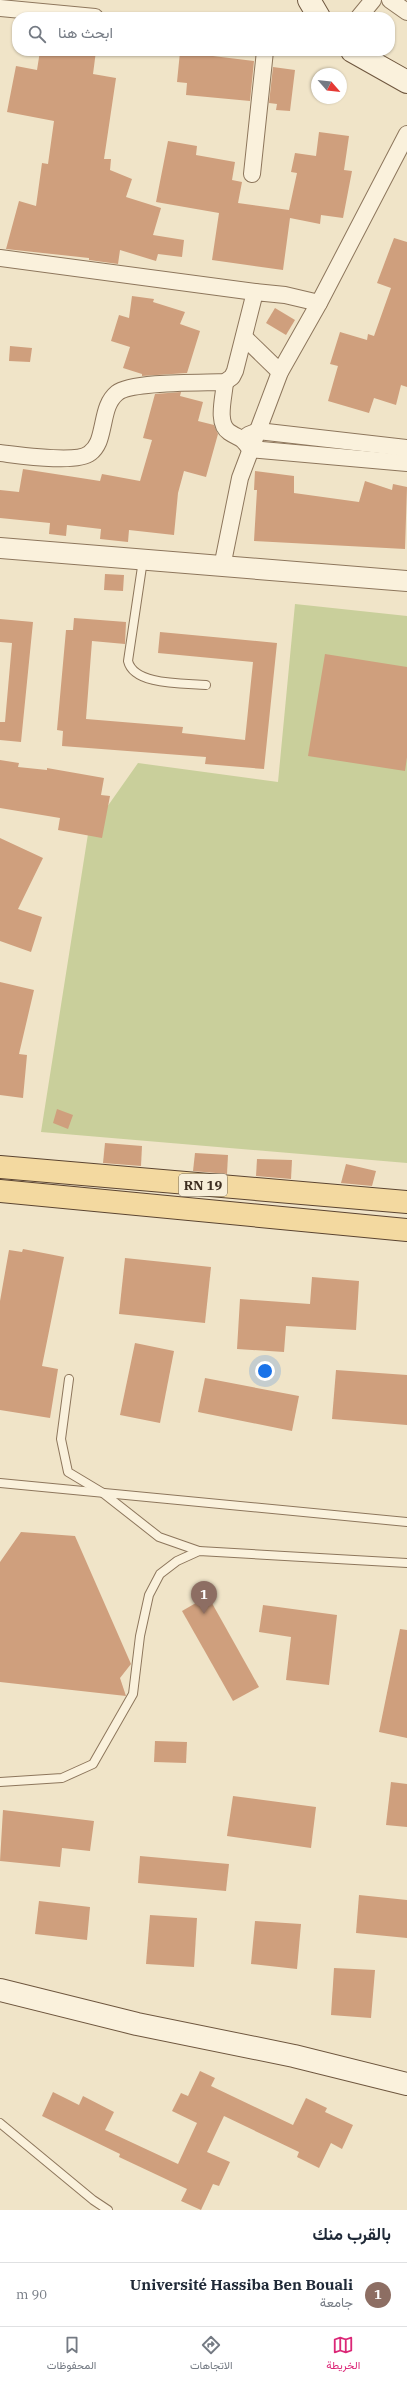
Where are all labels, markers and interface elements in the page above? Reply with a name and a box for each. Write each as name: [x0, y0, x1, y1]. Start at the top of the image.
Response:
search box: [12, 12, 395, 56]
icon: search: [26, 23, 48, 45]
text: ابحث هنا: [58, 23, 113, 42]
north arrow: [311, 68, 347, 104]
road number: RN 19: [179, 1174, 227, 1196]
your location: [255, 1361, 275, 1381]
pin: 1: [191, 1581, 217, 1614]
text: بالقرب منك: [312, 2223, 391, 2245]
text: Université Hassiba Ben Bouali: [130, 2275, 353, 2294]
text: 90 m: [16, 2286, 47, 2303]
text: 1: [374, 2286, 382, 2303]
text: جامعة: [320, 2294, 353, 2311]
tab: المحفوظات: [47, 2334, 96, 2375]
tab: الاتجاهات: [190, 2334, 233, 2375]
tab: الخريطة: [326, 2334, 360, 2375]

